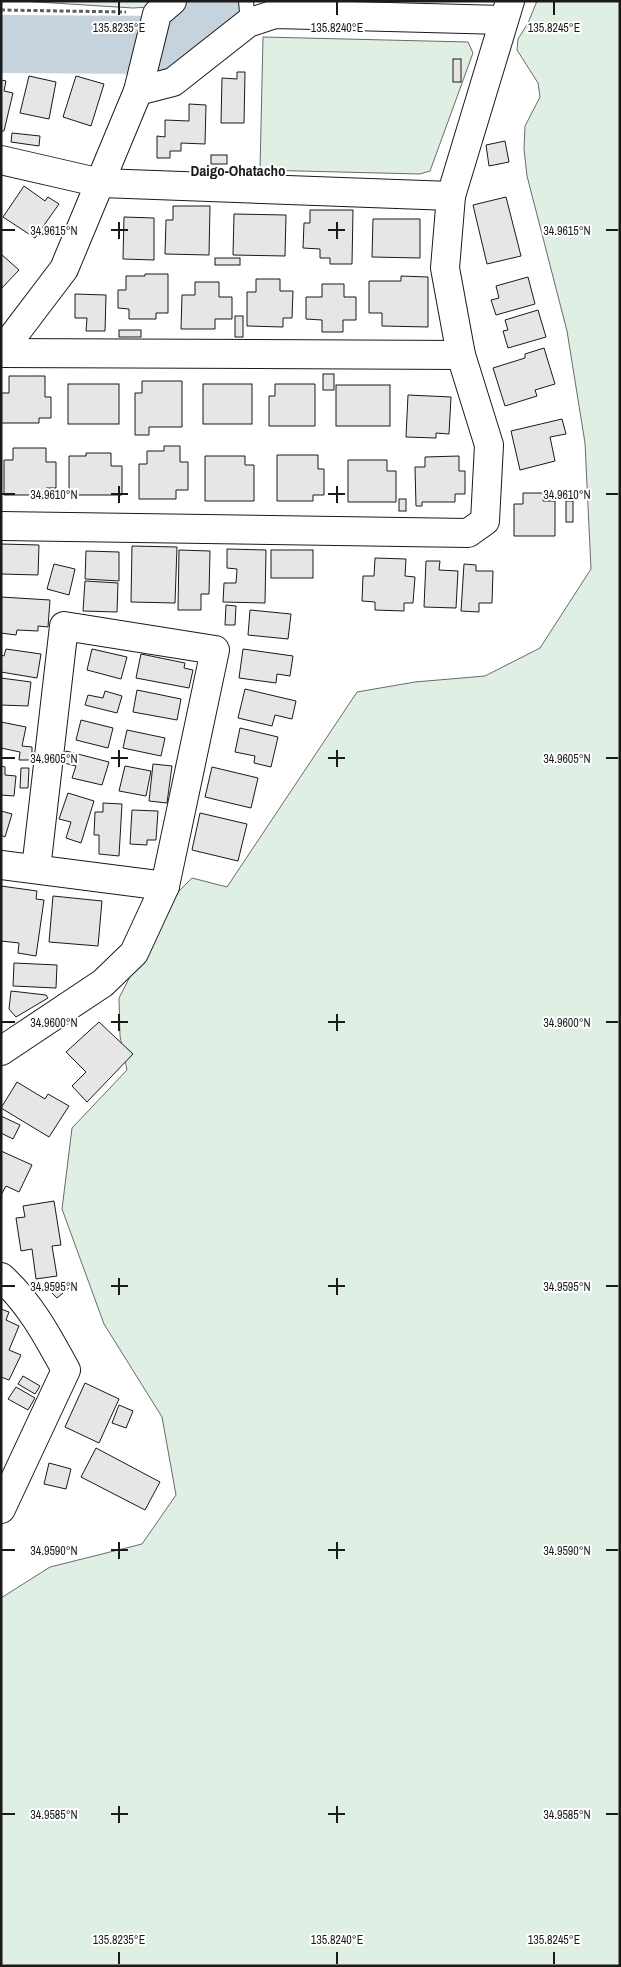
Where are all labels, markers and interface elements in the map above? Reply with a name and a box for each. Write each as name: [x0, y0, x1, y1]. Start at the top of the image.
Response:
text: 135.8235°E: [93, 20, 145, 36]
text: 135.8240°E: [311, 20, 363, 36]
text: 135.8245°E: [528, 20, 580, 36]
district label: Daigo-Ohatacho: [191, 160, 286, 181]
text: 34.9615°N: [30, 223, 78, 239]
text: 34.9615°N: [543, 223, 591, 239]
text: 34.9610°N: [30, 487, 78, 503]
text: 34.9610°N: [543, 487, 591, 503]
text: 34.9605°N: [30, 751, 78, 767]
text: 34.9605°N: [543, 751, 591, 767]
text: 34.9600°N: [30, 1015, 78, 1031]
text: 34.9600°N: [543, 1015, 591, 1031]
text: 34.9595°N: [30, 1279, 78, 1295]
text: 34.9595°N: [543, 1279, 591, 1295]
text: 34.9590°N: [30, 1543, 78, 1559]
text: 34.9590°N: [543, 1543, 591, 1559]
text: 34.9585°N: [30, 1807, 78, 1823]
text: 34.9585°N: [543, 1807, 591, 1823]
text: 135.8235°E: [93, 1932, 145, 1948]
text: 135.8240°E: [311, 1932, 363, 1948]
text: 135.8245°E: [528, 1932, 580, 1948]

